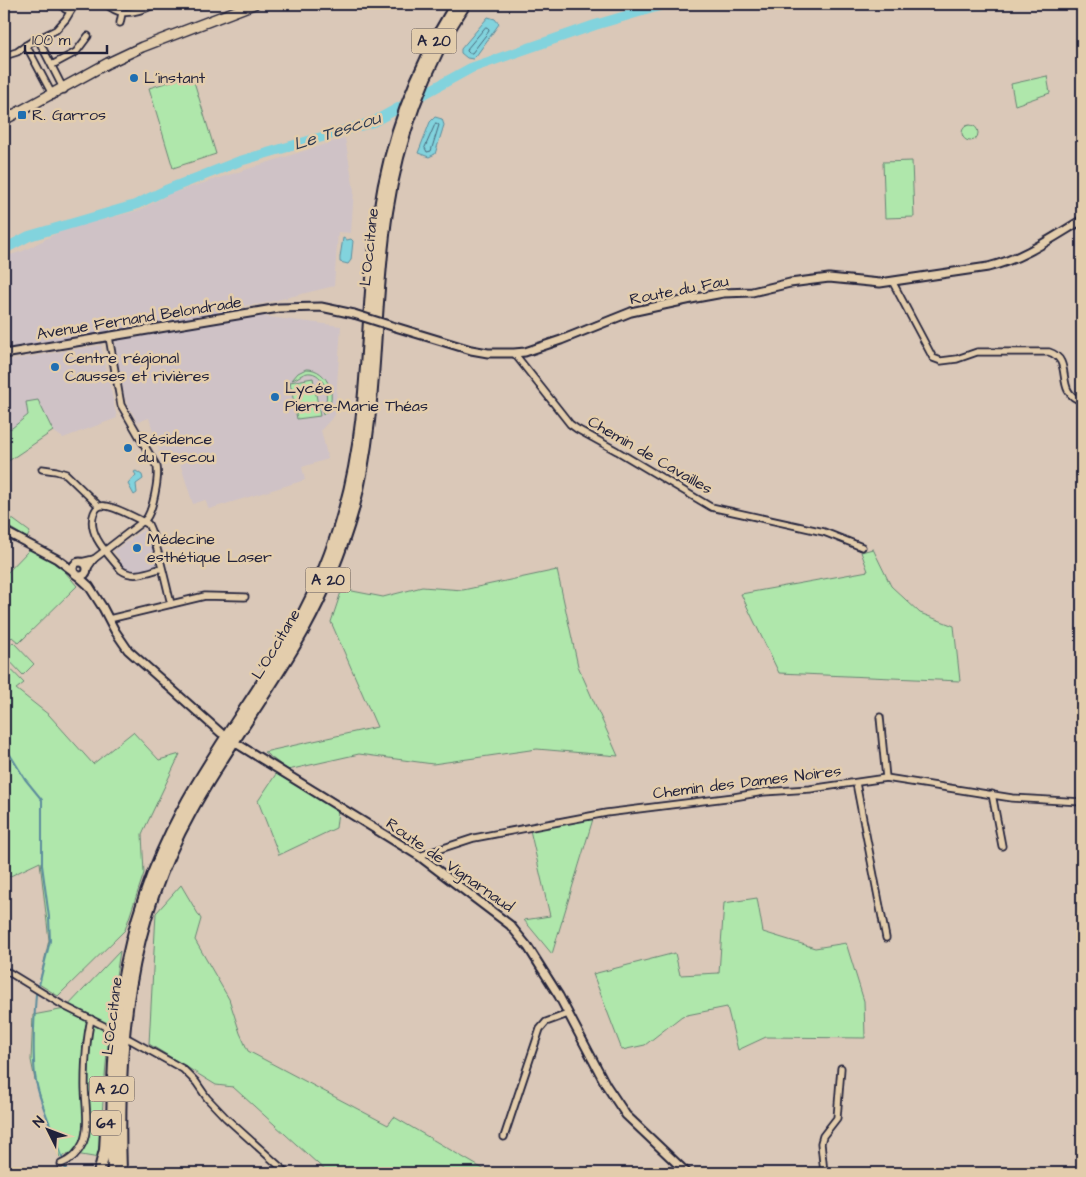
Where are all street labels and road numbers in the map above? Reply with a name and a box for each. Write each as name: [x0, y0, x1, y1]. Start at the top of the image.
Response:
road number: A 20: [412, 28, 456, 54]
street label: L'Occitane: [354, 207, 384, 287]
street label: Route du Fau: [628, 270, 730, 310]
street label: Avenue Fernand Belondrade: [35, 291, 243, 345]
street label: Chemin de Cavailles: [584, 410, 716, 500]
road number: A 20: [306, 568, 350, 592]
street label: L'Occitane: [246, 604, 306, 683]
street label: Chemin des Dames Noires: [652, 760, 842, 804]
street label: Route de Vignarnaud: [381, 813, 518, 918]
street label: L'Occitane: [96, 975, 128, 1056]
road number: A 20: [90, 1076, 134, 1102]
road number: 64: [91, 1110, 121, 1136]

